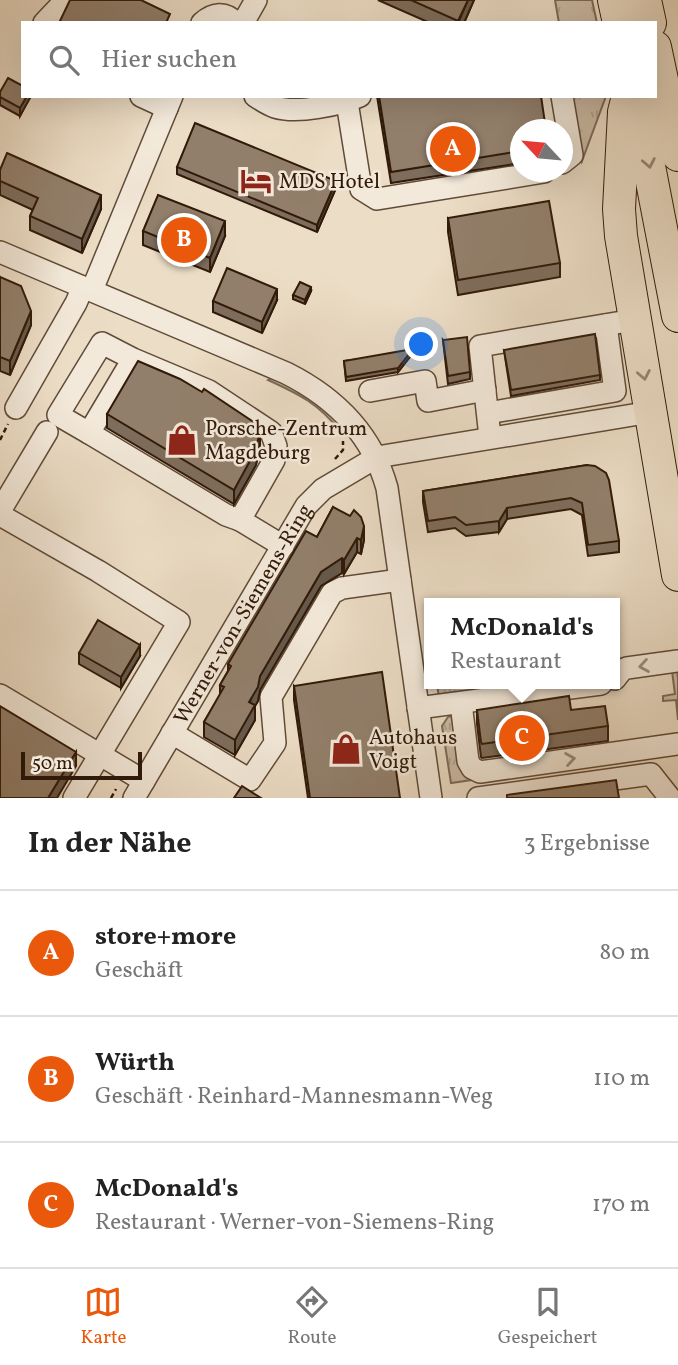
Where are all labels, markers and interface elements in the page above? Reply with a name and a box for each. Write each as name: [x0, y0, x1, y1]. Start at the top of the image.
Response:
search box: [21, 21, 657, 98]
icon: search: [45, 41, 83, 79]
text: Hier suchen: [101, 42, 237, 78]
north arrow: [510, 119, 573, 182]
pin: A: [430, 123, 476, 175]
one-way arrow: [640, 157, 655, 169]
hotel icon: MDS Hotel: [239, 164, 273, 198]
place label: MDS Hotel: [279, 168, 380, 197]
pin: B: [161, 214, 207, 266]
your location: [404, 327, 438, 361]
one-way arrow: [636, 369, 651, 381]
place label: Porsche-Zentrum Magdeburg: [205, 415, 367, 468]
shop icon: Porsche-Zentrum Magdeburg: [165, 423, 199, 457]
street label: Werner-von-Siemens-Ring: [168, 499, 320, 730]
popup: [424, 598, 620, 689]
text: McDonald's: [450, 610, 594, 646]
text: Restaurant: [450, 646, 562, 678]
one-way arrow: [638, 658, 650, 673]
pin: C: [499, 712, 545, 764]
place label: Autohaus Voigt: [369, 724, 457, 777]
shop icon: Autohaus Voigt: [329, 732, 363, 766]
scale bar: [21, 749, 142, 781]
text: 50 m: [32, 751, 73, 777]
one-way arrow: [564, 752, 576, 767]
text: In der Nähe: [28, 823, 192, 865]
text: 3 Ergebnisse: [524, 828, 650, 860]
text: store+more: [95, 919, 236, 955]
text: A: [43, 937, 59, 969]
text: 80 m: [600, 937, 650, 969]
text: Geschäft: [95, 955, 183, 987]
text: Würth: [95, 1045, 175, 1081]
text: B: [43, 1063, 59, 1095]
text: 110 m: [593, 1063, 650, 1095]
text: Geschäft · Reinhard-Mannesmann-Weg: [95, 1081, 493, 1113]
text: McDonald's: [95, 1171, 238, 1207]
text: C: [44, 1189, 58, 1221]
text: 170 m: [592, 1189, 650, 1221]
text: Restaurant · Werner-von-Siemens-Ring: [95, 1207, 494, 1239]
tab: Karte: [81, 1283, 126, 1351]
tab: Route: [288, 1283, 337, 1351]
tab: Gespeichert: [498, 1283, 597, 1351]

